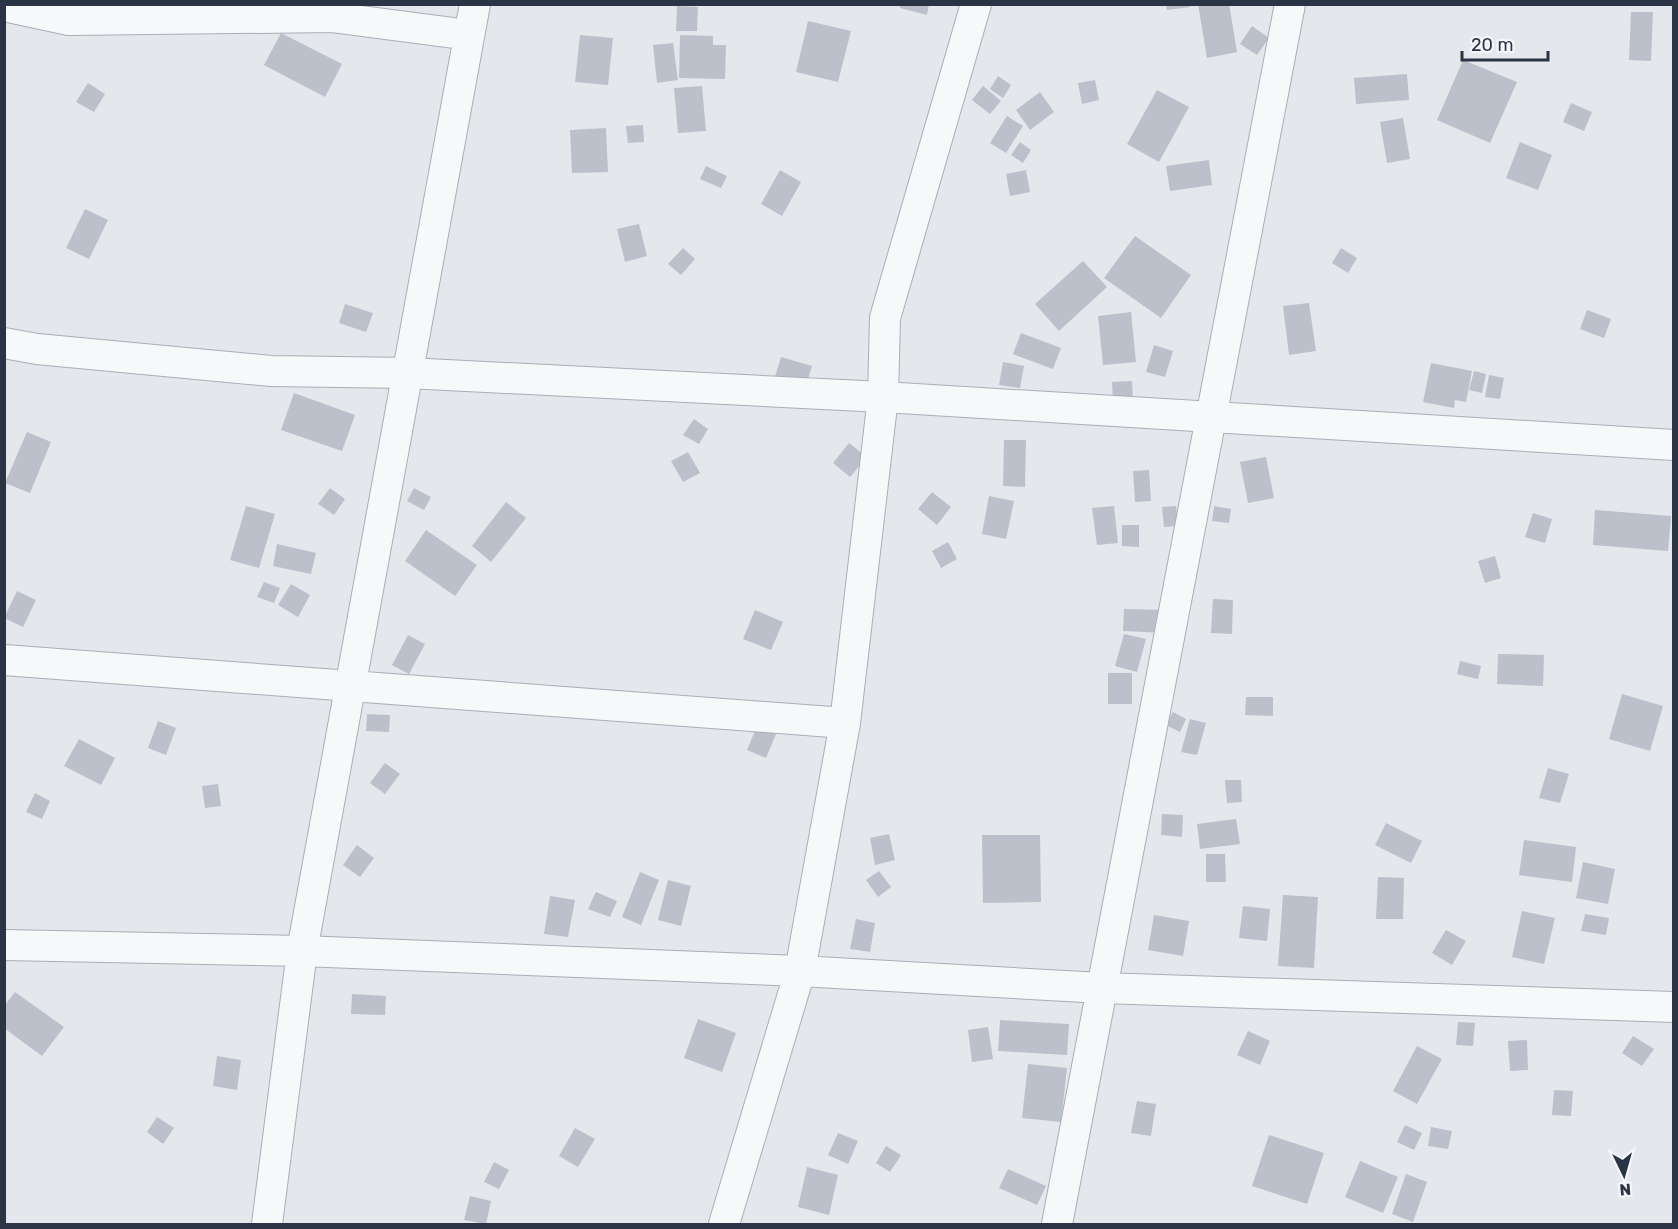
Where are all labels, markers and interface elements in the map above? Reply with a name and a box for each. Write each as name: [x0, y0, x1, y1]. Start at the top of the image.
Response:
scale bar: [1462, 24, 1548, 62]
text: 20 m: [1471, 34, 1513, 56]
north arrow: [1594, 1145, 1654, 1205]
text: N: [1619, 1179, 1632, 1199]

